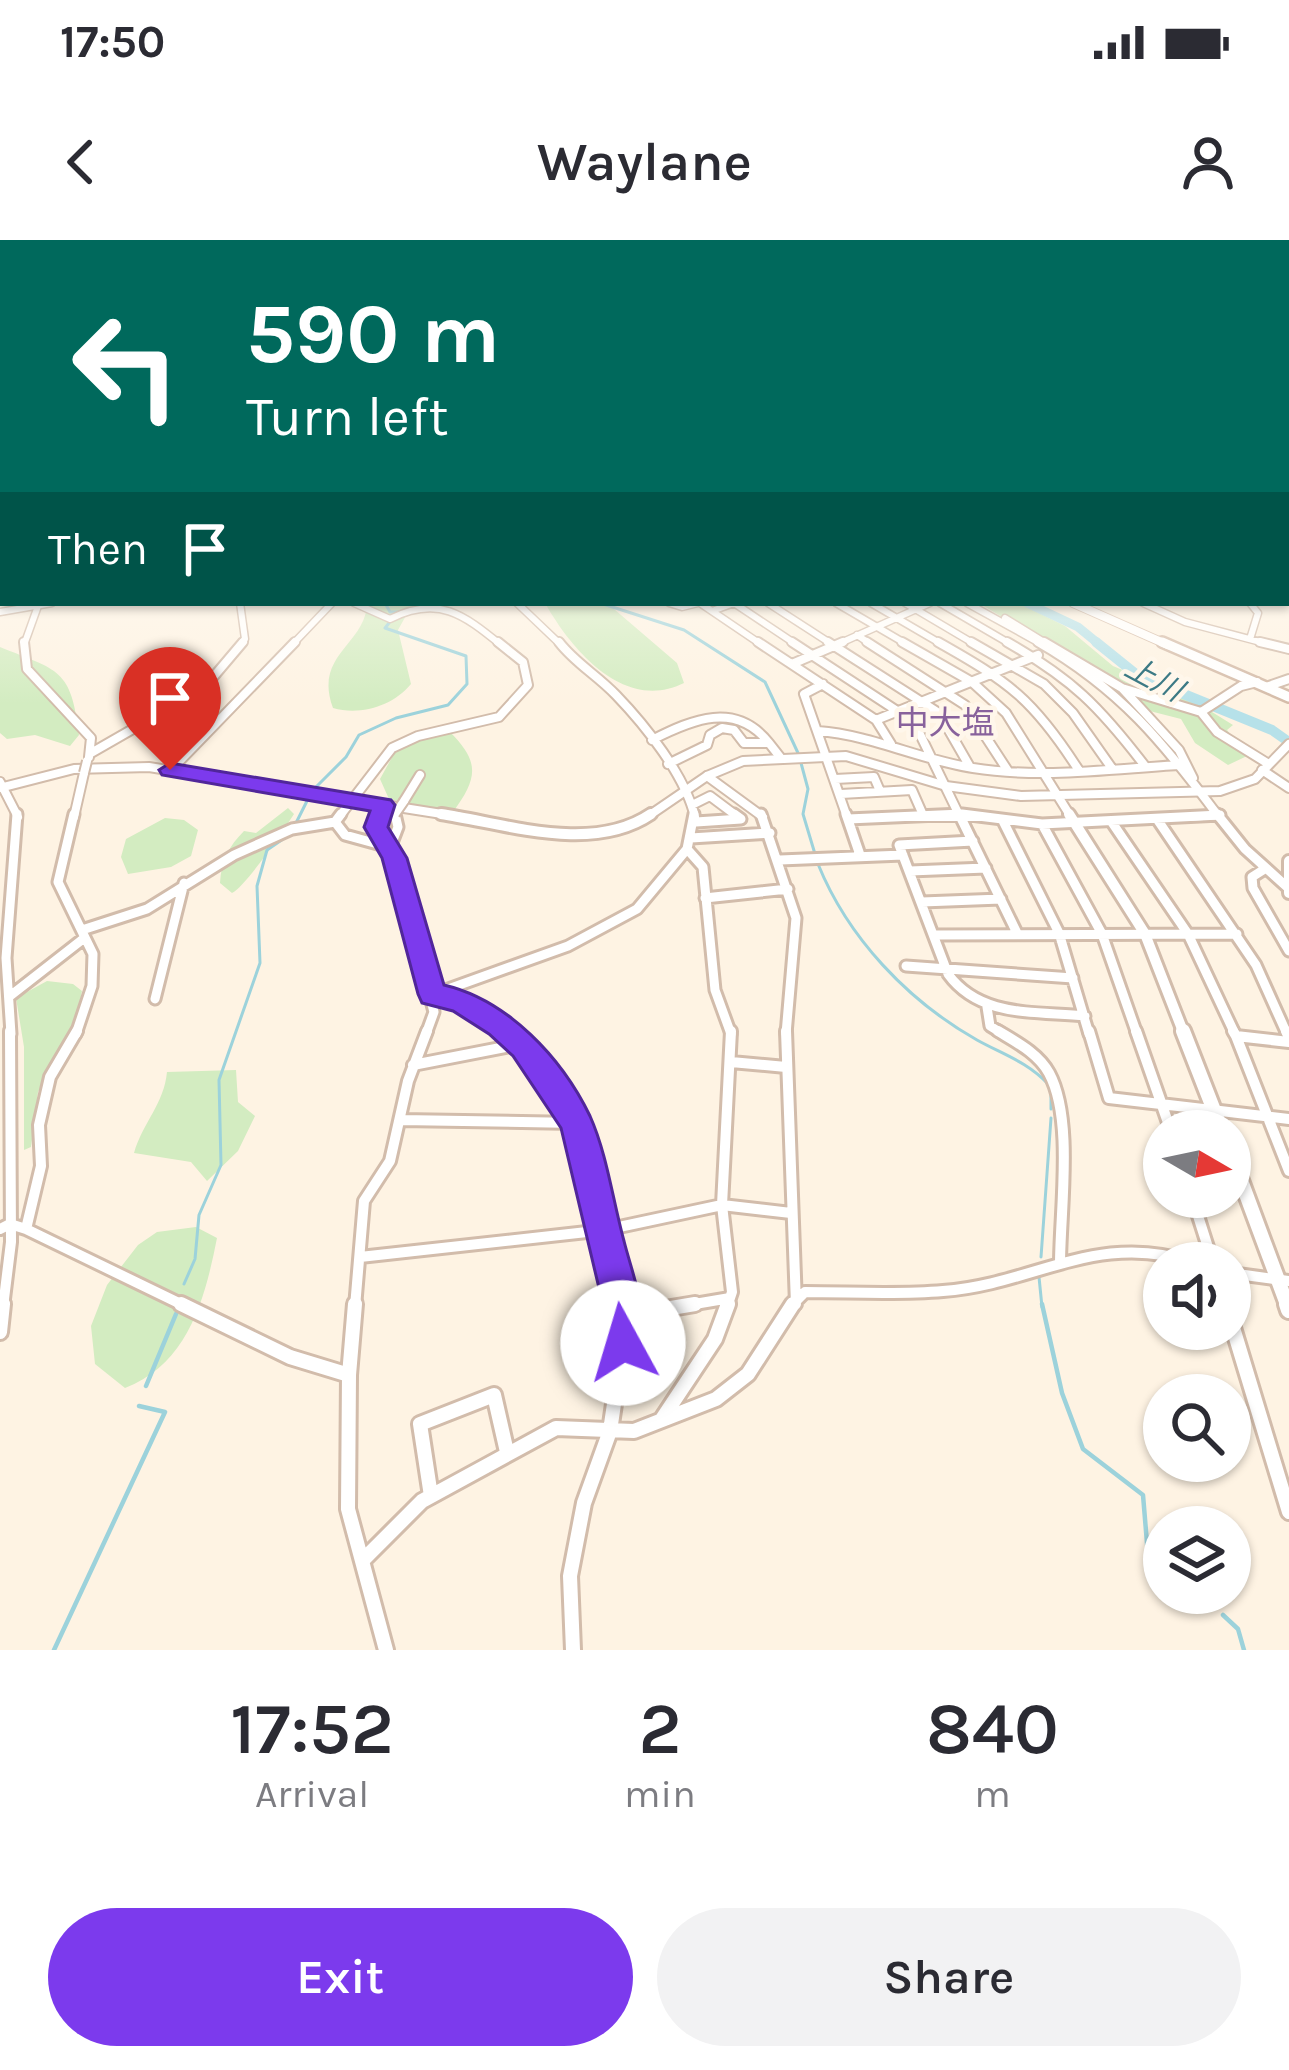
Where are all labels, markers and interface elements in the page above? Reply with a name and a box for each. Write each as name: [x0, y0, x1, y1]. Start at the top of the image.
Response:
text: 17:50: [60, 16, 165, 68]
icon: back: [48, 129, 114, 195]
icon: person: [1175, 129, 1241, 195]
text: Waylane: [537, 130, 752, 194]
text: 590 m: [246, 285, 500, 383]
icon: left: [48, 288, 204, 444]
text: Turn left: [246, 385, 449, 449]
icon: arrive: [172, 516, 238, 582]
text: Then: [48, 523, 148, 575]
pin: [119, 647, 221, 770]
water label: 上川: [1119, 649, 1192, 710]
icon: arrive: [137, 665, 203, 731]
district label: 中大塩: [896, 704, 995, 742]
north arrow: [1143, 1110, 1251, 1218]
map controls: [1143, 1110, 1251, 1614]
button: sound: [1143, 1242, 1251, 1350]
position arrow: [560, 1280, 686, 1406]
button: search: [1143, 1374, 1251, 1482]
button: layers: [1143, 1506, 1251, 1614]
text: 17:52: [230, 1687, 394, 1771]
text: 2: [638, 1687, 681, 1771]
text: 840: [926, 1687, 1059, 1771]
text: Arrival: [255, 1771, 369, 1817]
text: min: [624, 1771, 696, 1817]
text: m: [974, 1771, 1011, 1817]
button: Exit: [48, 1908, 633, 2046]
button: Share: [657, 1908, 1241, 2046]

